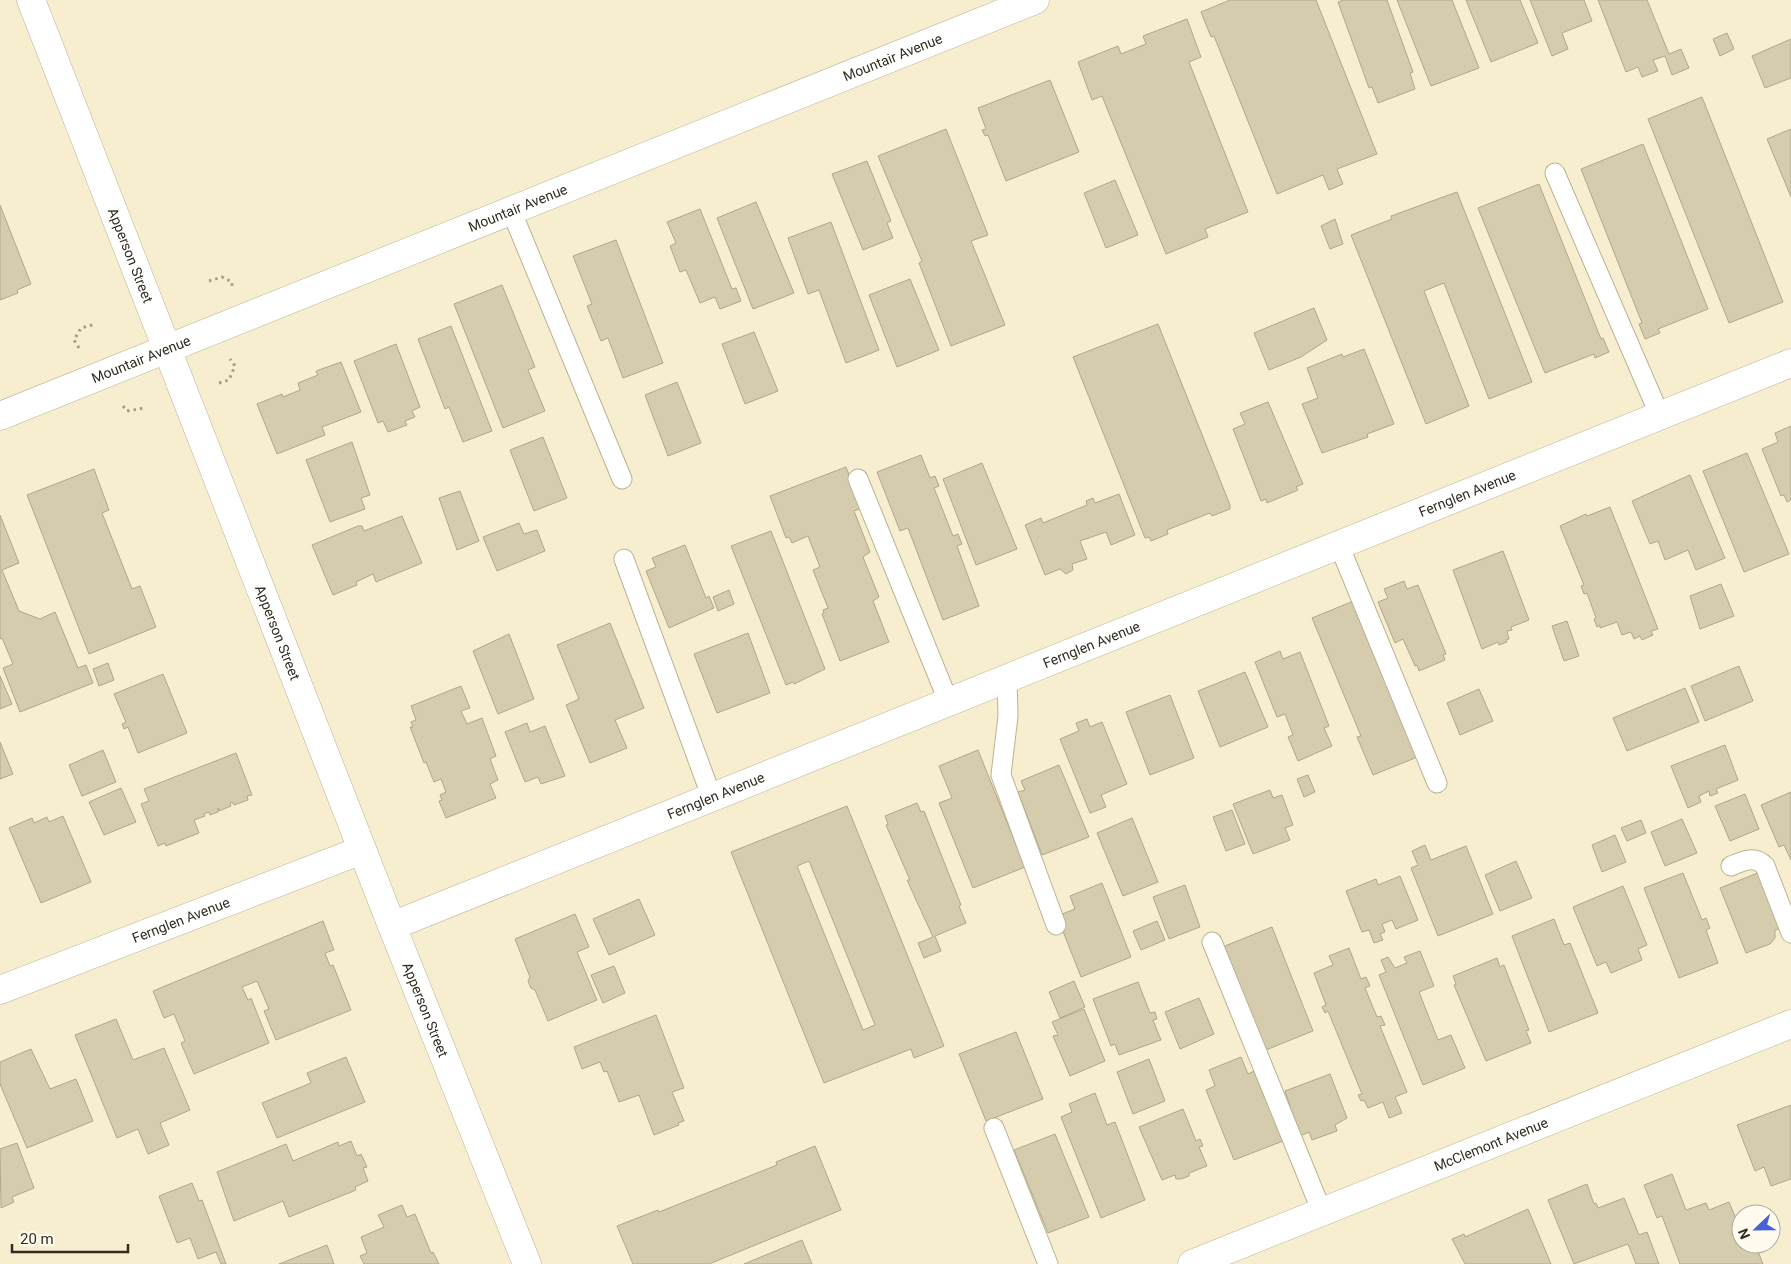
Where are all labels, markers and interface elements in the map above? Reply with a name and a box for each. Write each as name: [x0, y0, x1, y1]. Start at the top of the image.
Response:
street label: Mountair Avenue: [841, 30, 944, 84]
street label: Mountair Avenue: [466, 181, 570, 235]
street label: Apperson Street: [105, 206, 156, 305]
street label: Mountair Avenue: [89, 332, 193, 386]
street label: Fernglen Avenue: [1416, 467, 1518, 520]
street label: Apperson Street: [252, 583, 303, 683]
street label: Fernglen Avenue: [1041, 618, 1142, 671]
street label: Fernglen Avenue: [665, 769, 767, 822]
street label: Fernglen Avenue: [130, 894, 232, 946]
street label: Apperson Street: [399, 960, 452, 1060]
street label: McClemont Avenue: [1432, 1114, 1550, 1174]
north arrow: [1731, 1204, 1781, 1254]
scale bar: [12, 1222, 129, 1254]
text: N: [1735, 1226, 1753, 1241]
text: 20 m: [20, 1230, 54, 1248]

